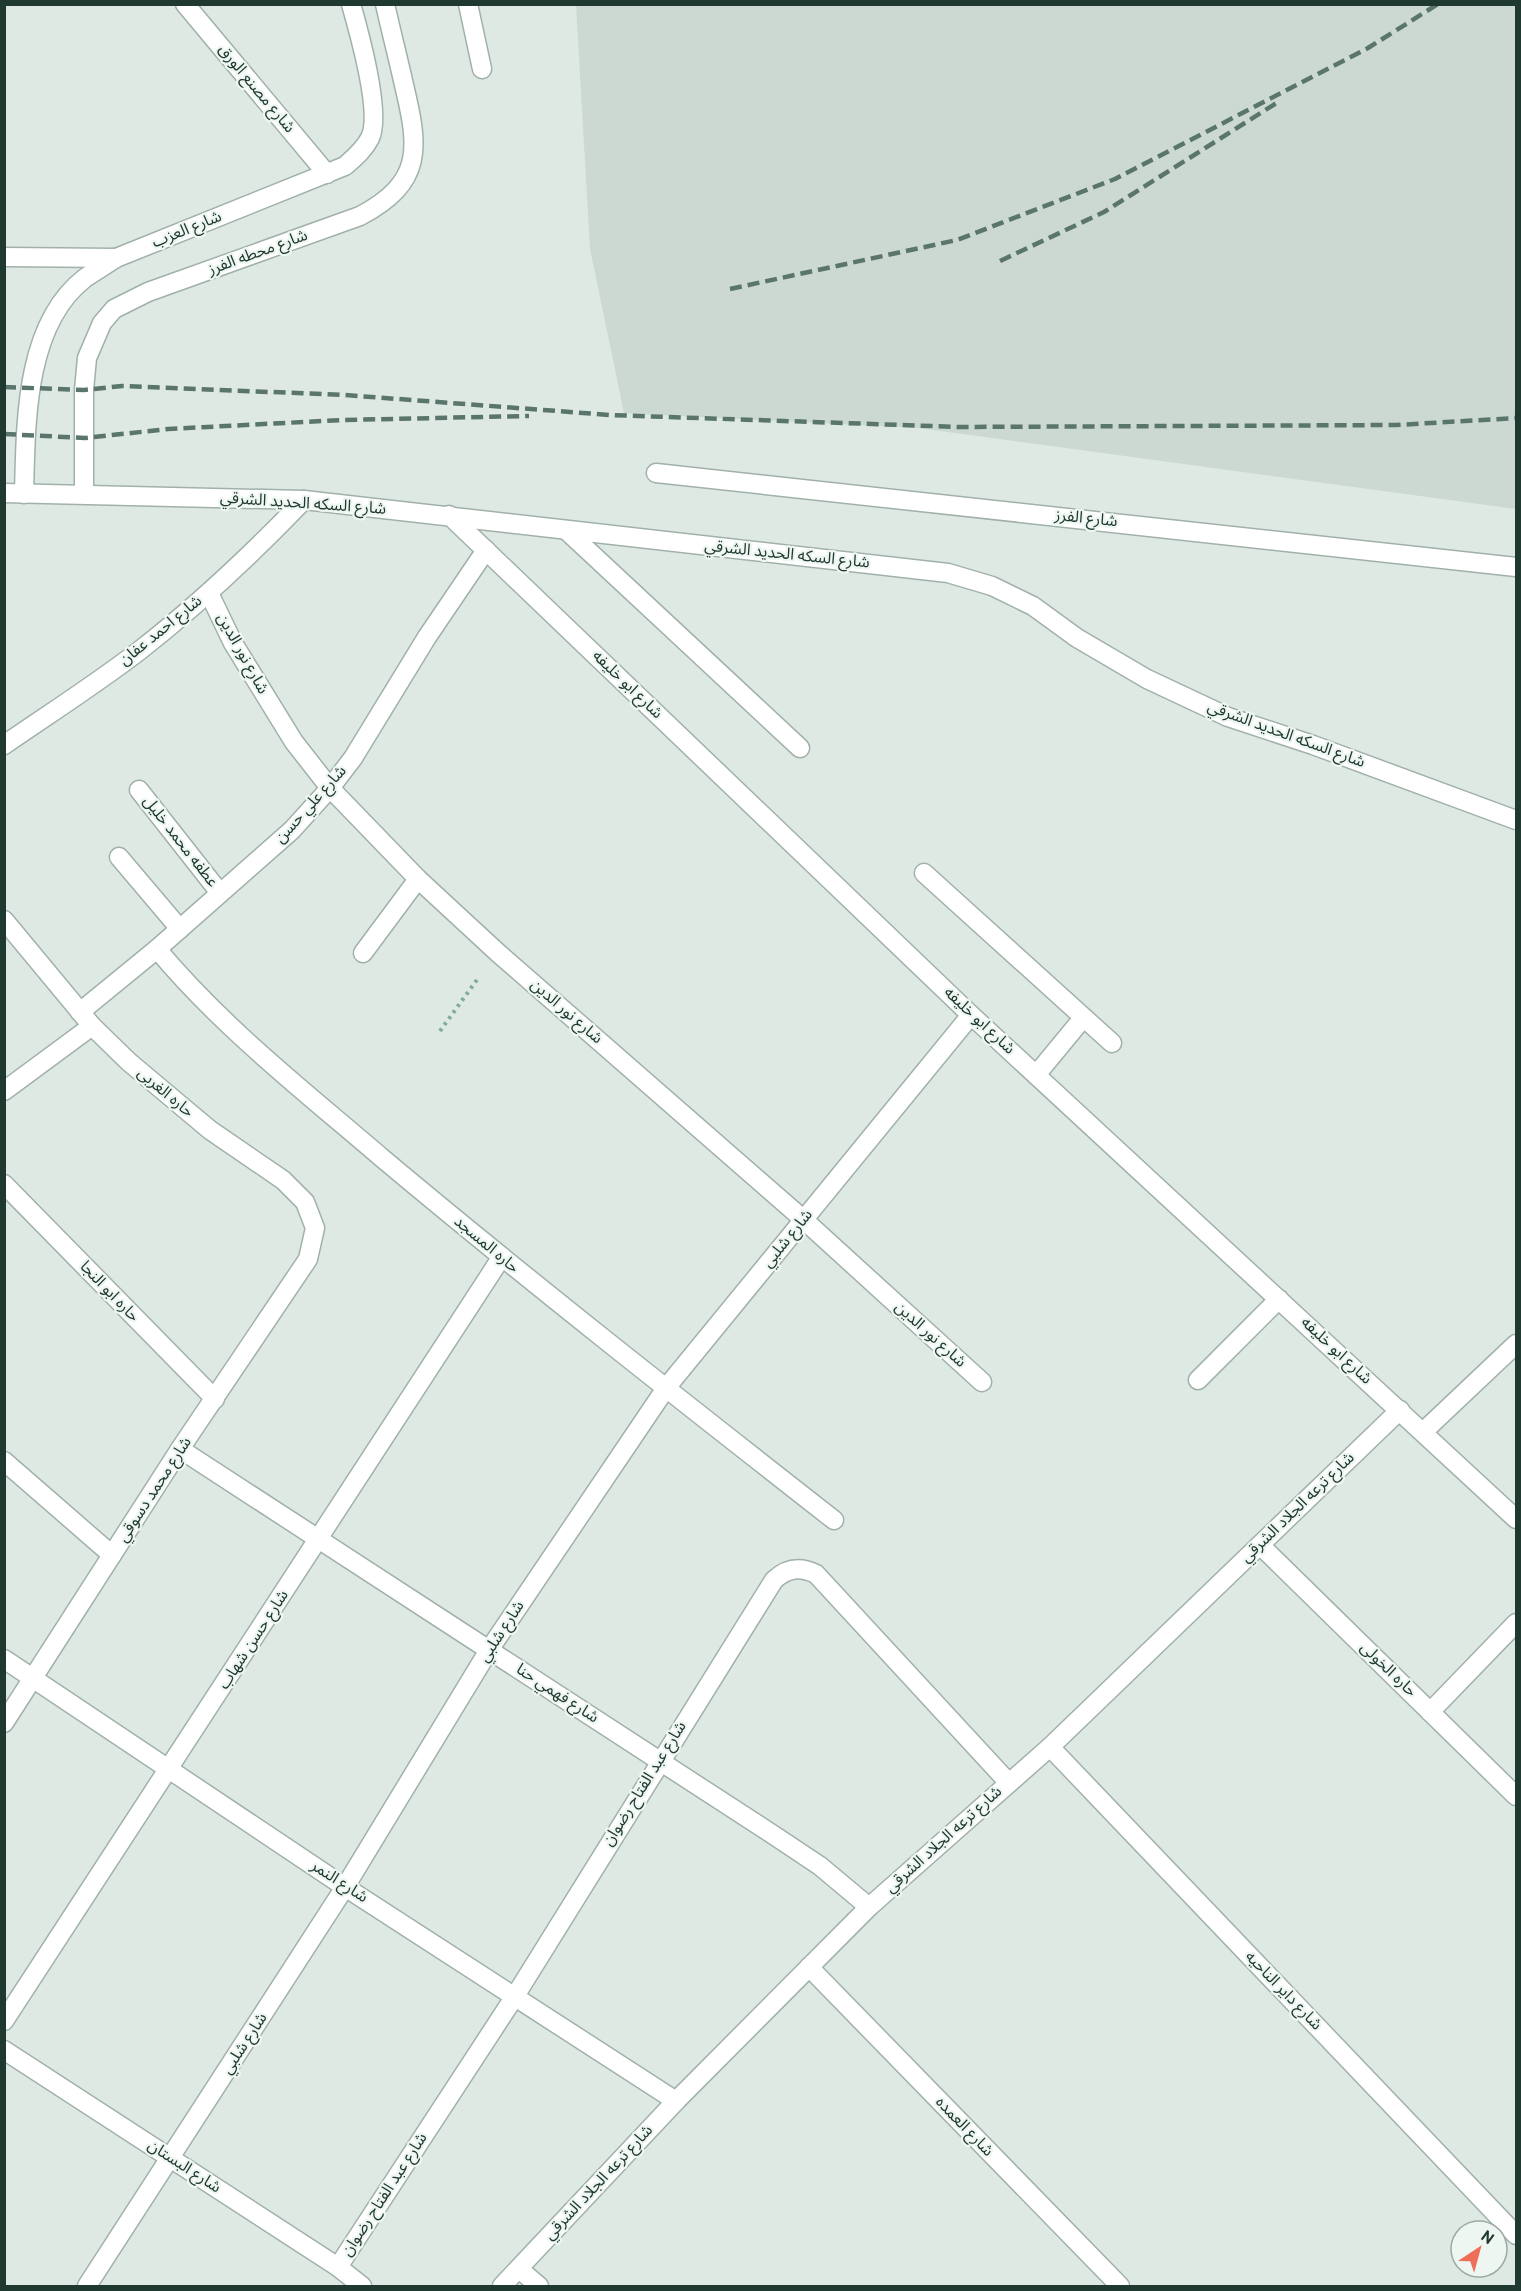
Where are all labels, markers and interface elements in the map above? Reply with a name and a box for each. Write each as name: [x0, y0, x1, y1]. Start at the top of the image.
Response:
street label: شارع مصنع الورق: [212, 41, 299, 138]
street label: شارع العزب: [149, 207, 225, 254]
street label: شارع محطه الفرز: [205, 226, 311, 282]
street label: شارع السكه الحديد الشرقي: [219, 488, 387, 521]
street label: شارع الفرز: [1053, 506, 1118, 533]
street label: شارع السكه الحديد الشرقي: [703, 536, 871, 575]
street label: شارع احمد عفان: [115, 591, 207, 671]
street label: شارع نور الدين: [211, 610, 272, 698]
street label: شارع ابو خليفه: [587, 646, 666, 724]
street label: شارع السكه الحديد الشرقي: [1204, 697, 1368, 774]
street label: شارع علي حسن: [271, 762, 352, 849]
street label: عطفه محمد خليل: [138, 792, 222, 892]
street label: شارع نور الدين: [525, 975, 606, 1050]
street label: شارع ابو خليفه: [938, 983, 1019, 1060]
street label: حاره الغربى: [133, 1064, 197, 1122]
street label: شارع شلبي: [758, 1206, 818, 1273]
street label: حاره المسجد: [449, 1212, 523, 1278]
street label: حاره ابو النجا: [75, 1257, 143, 1327]
street label: شارع نور الدين: [889, 1298, 970, 1373]
street label: شارع ابو خليفه: [1295, 1313, 1376, 1390]
street label: شارع محمد دسوقي: [113, 1434, 197, 1547]
street label: شارع ترعه الجلاد الشرقي: [1237, 1448, 1360, 1568]
street label: شارع حسن شهاب: [214, 1586, 294, 1694]
street label: شارع شلبي: [475, 1597, 530, 1667]
street label: حاره الخولى: [1355, 1638, 1421, 1702]
street label: شارع فهمي حنا: [511, 1660, 602, 1729]
street label: شارع عبد الفتاح رضوان: [599, 1718, 692, 1851]
street label: شارع ترعه الجلاد الشرقي: [881, 1782, 1007, 1899]
street label: شارع النمر: [305, 1856, 371, 1909]
street label: شارع داير الناحيه: [1239, 1947, 1326, 2036]
street label: شارع شلبي: [218, 2009, 273, 2079]
street label: شارع العمده: [930, 2093, 997, 2162]
street label: شارع ترعه الجلاد الشرقي: [540, 2121, 658, 2246]
street label: شارع عبد الفتاح رضوان: [338, 2129, 433, 2261]
street label: شارع البستان: [143, 2136, 225, 2199]
north arrow: [1449, 2219, 1509, 2279]
text: N: [1476, 2227, 1497, 2250]

